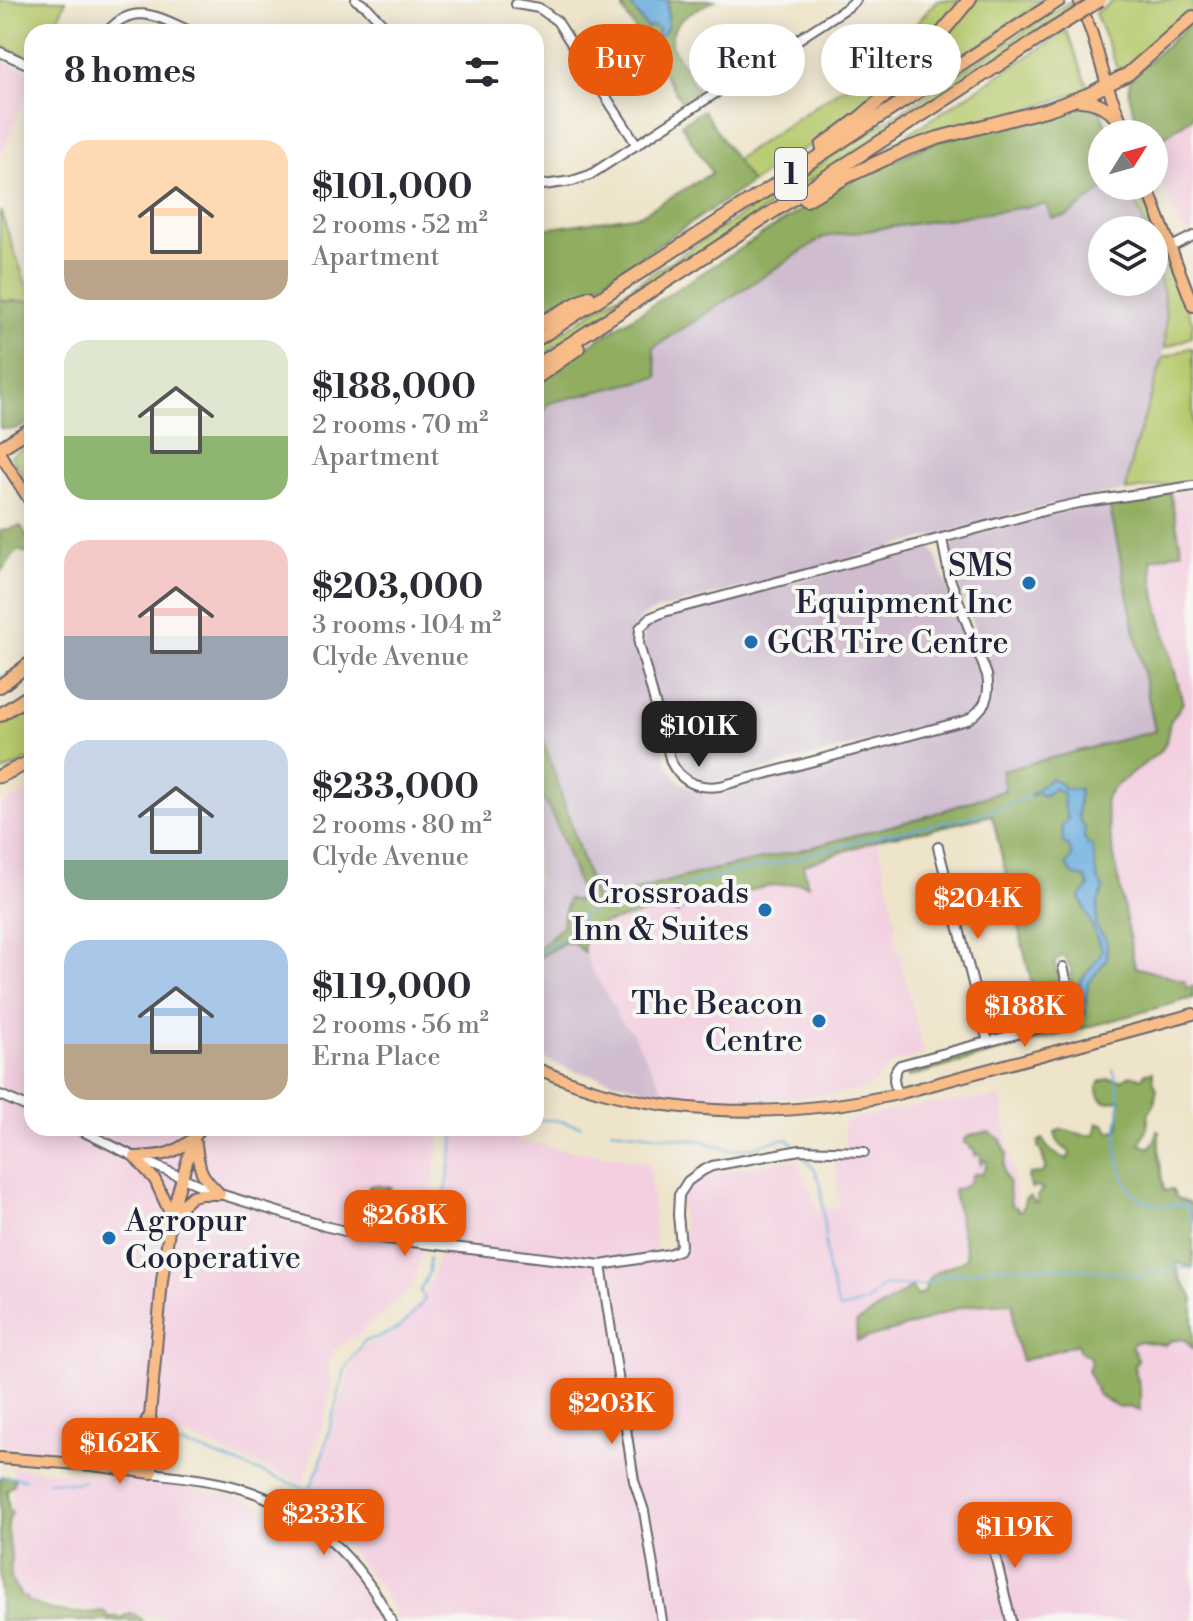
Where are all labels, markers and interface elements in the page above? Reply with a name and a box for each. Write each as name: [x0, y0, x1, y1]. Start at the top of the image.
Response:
chip: Buy: [568, 24, 673, 96]
chip: Rent: [689, 24, 805, 96]
chip: Filters: [821, 24, 961, 96]
icon: filters: [460, 50, 504, 94]
text: 8 homes: [64, 51, 196, 93]
north arrow: [1088, 120, 1168, 200]
map controls: [1088, 120, 1168, 296]
road number: 1: [775, 148, 807, 200]
text: $101,000: [312, 167, 472, 209]
icon: home: [128, 172, 224, 268]
text: 2 rooms · 52 m²: [312, 209, 488, 241]
button: layers: [1088, 216, 1168, 296]
text: Apartment: [312, 241, 440, 273]
text: $188,000: [312, 367, 476, 409]
icon: home: [128, 372, 224, 468]
text: 2 rooms · 70 m²: [312, 409, 488, 441]
text: Apartment: [312, 441, 440, 473]
place label: SMS Equipment Inc: [795, 546, 1013, 623]
text: $203,000: [312, 567, 483, 609]
icon: home: [128, 572, 224, 668]
marker: SMS Equipment Inc: [1020, 574, 1038, 592]
text: 3 rooms · 104 m²: [312, 609, 501, 641]
place label: GCR Tire Centre: [767, 623, 1009, 663]
marker: GCR Tire Centre: [742, 633, 760, 651]
text: Clyde Avenue: [312, 641, 469, 673]
pin: $101K: [643, 701, 755, 769]
text: $101K: [660, 711, 738, 743]
text: $233,000: [312, 767, 479, 809]
icon: home: [128, 772, 224, 868]
text: 2 rooms · 80 m²: [312, 809, 492, 841]
text: Clyde Avenue: [312, 841, 469, 873]
place label: Crossroads Inn & Suites: [572, 873, 749, 950]
pin: $204K: [922, 873, 1034, 941]
text: $204K: [933, 883, 1023, 915]
marker: Crossroads Inn & Suites: [756, 901, 774, 919]
text: $119,000: [312, 967, 471, 1009]
icon: home: [128, 972, 224, 1068]
pin: $188K: [969, 981, 1081, 1049]
place label: The Beacon Centre: [631, 984, 803, 1061]
text: $188K: [984, 991, 1066, 1023]
text: 2 rooms · 56 m²: [312, 1009, 489, 1041]
marker: The Beacon Centre: [810, 1012, 828, 1030]
text: Erna Place: [312, 1041, 441, 1073]
pin: $268K: [349, 1190, 461, 1258]
text: $268K: [362, 1200, 448, 1232]
place label: Agropur Cooperative: [124, 1201, 301, 1278]
marker: Agropur Cooperative: [100, 1229, 118, 1247]
pin: $203K: [556, 1378, 668, 1446]
text: $203K: [568, 1388, 656, 1420]
pin: $162K: [64, 1418, 176, 1486]
text: $162K: [80, 1428, 160, 1460]
pin: $233K: [268, 1489, 380, 1557]
text: $233K: [282, 1499, 366, 1531]
pin: $119K: [959, 1502, 1071, 1570]
text: $119K: [976, 1512, 1054, 1544]

